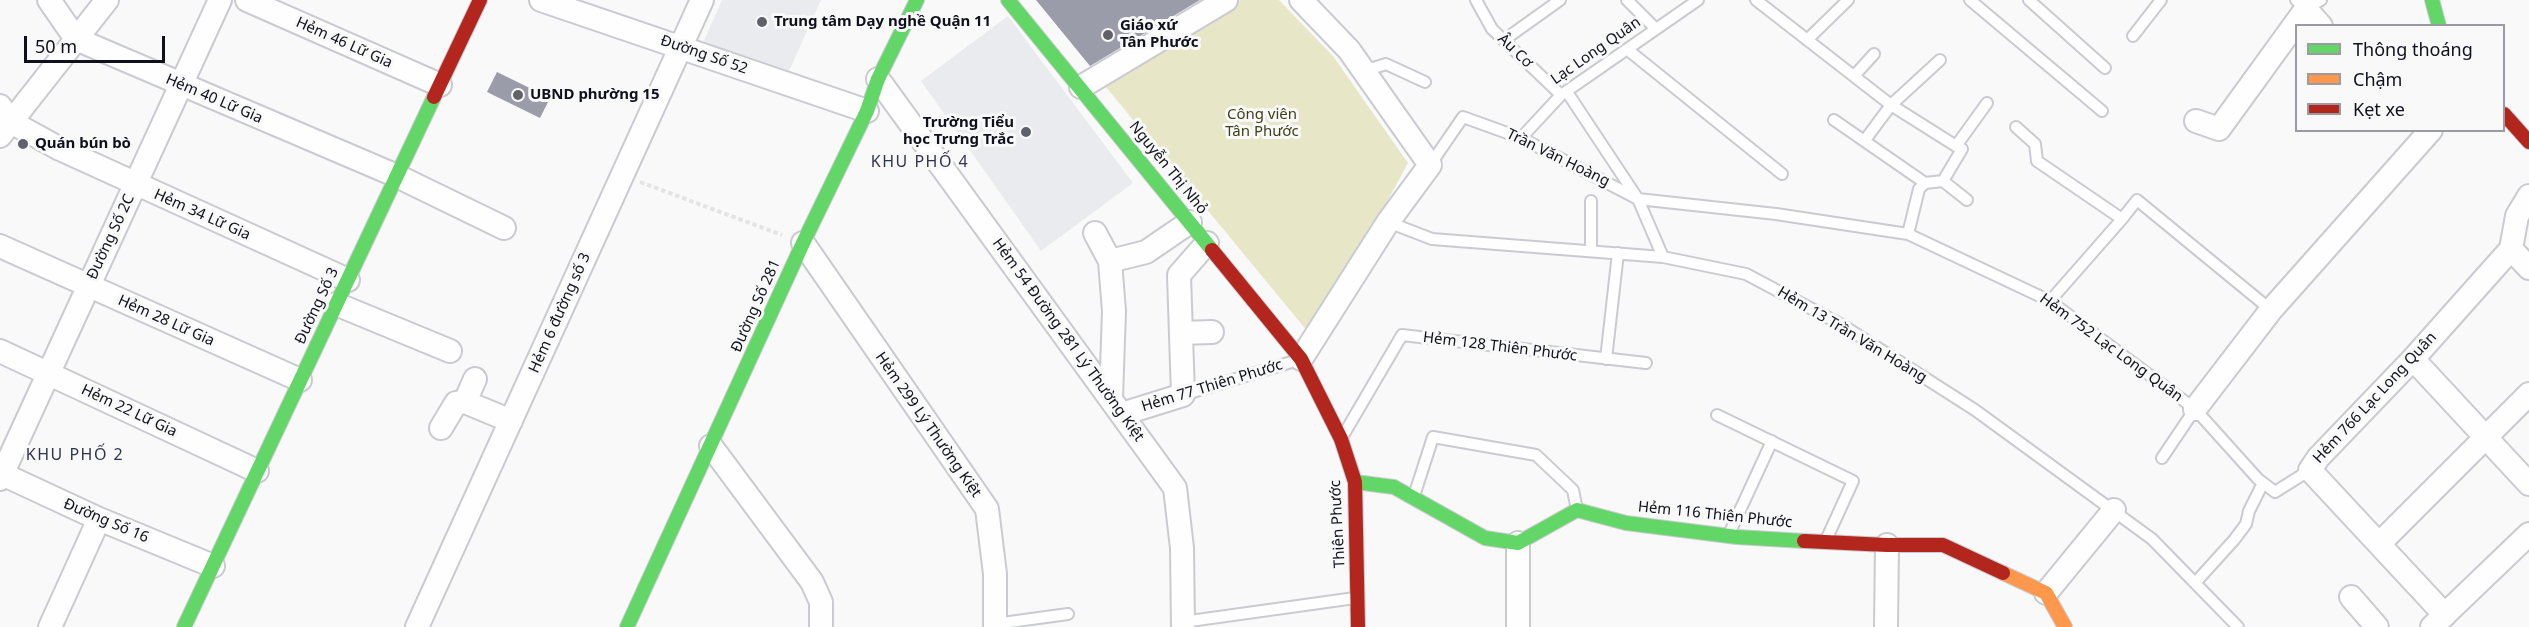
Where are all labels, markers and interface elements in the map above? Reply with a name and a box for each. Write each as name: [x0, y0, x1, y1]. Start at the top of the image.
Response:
place label: Trung tâm Dạy nghề Quận 11: [774, 13, 991, 31]
street label: Lạc Long Quân: [1548, 13, 1644, 89]
street label: Hẻm 46 Lữ Gia: [293, 14, 395, 72]
marker: Trung tâm Dạy nghề Quận 11: [755, 15, 769, 29]
place label: Giáo xứ Tân Phước: [1120, 17, 1198, 52]
scale bar: [27, 24, 168, 62]
legend: [2295, 24, 2505, 132]
marker: Giáo xứ Tân Phước: [1101, 28, 1115, 42]
street label: Âu Cơ: [1494, 30, 1536, 72]
street label: Đường Số 52: [658, 32, 750, 78]
text: 50 m: [35, 34, 77, 58]
text: Thông thoáng: [2353, 37, 2473, 61]
text: Chậm: [2353, 67, 2402, 91]
street label: Hẻm 40 Lữ Gia: [163, 70, 265, 128]
place label: UBND phường 15: [530, 86, 659, 104]
marker: UBND phường 15: [511, 88, 525, 102]
text: Kẹt xe: [2353, 97, 2405, 121]
park label: Công viên Tân Phước: [1225, 106, 1299, 141]
place label: Trường Tiểu học Trưng Trắc: [903, 114, 1014, 149]
street label: Nguyễn Thị Nhỏ: [1125, 118, 1211, 218]
marker: Trường Tiểu học Trưng Trắc: [1019, 125, 1033, 139]
street label: Trần Văn Hoàng: [1504, 125, 1612, 191]
place label: Quán bún bò: [35, 135, 131, 153]
marker: Quán bún bò: [16, 137, 30, 151]
district label: KHU PHỐ 4: [871, 152, 969, 172]
street label: Hẻm 34 Lữ Gia: [151, 186, 253, 244]
street label: Đường Số 2C: [83, 192, 139, 282]
street label: Hẻm 54 Đường 281 Lý Thường Kiệt: [988, 235, 1148, 445]
street label: Hẻm 6 đường số 3: [525, 250, 595, 376]
street label: Đường Số 281: [728, 257, 784, 355]
street label: Đường Số 3: [291, 265, 343, 347]
street label: Hẻm 13 Trần Văn Hoàng: [1774, 283, 1930, 387]
street label: Hẻm 752 Lạc Long Quân: [2036, 290, 2186, 406]
street label: Hẻm 28 Lữ Gia: [115, 292, 217, 350]
street label: Hẻm 128 Thiên Phước: [1422, 329, 1578, 365]
street label: Hẻm 766 Lạc Long Quân: [2310, 329, 2440, 467]
street label: Hẻm 299 Lý Thường Kiệt: [871, 349, 985, 501]
street label: Hẻm 77 Thiên Phước: [1139, 356, 1285, 416]
street label: Hẻm 22 Lữ Gia: [78, 381, 180, 441]
district label: KHU PHỐ 2: [26, 445, 124, 465]
street label: Thiên Phước: [1327, 480, 1349, 568]
street label: Đường Số 16: [61, 495, 151, 547]
street label: Hẻm 116 Thiên Phước: [1637, 498, 1793, 532]

